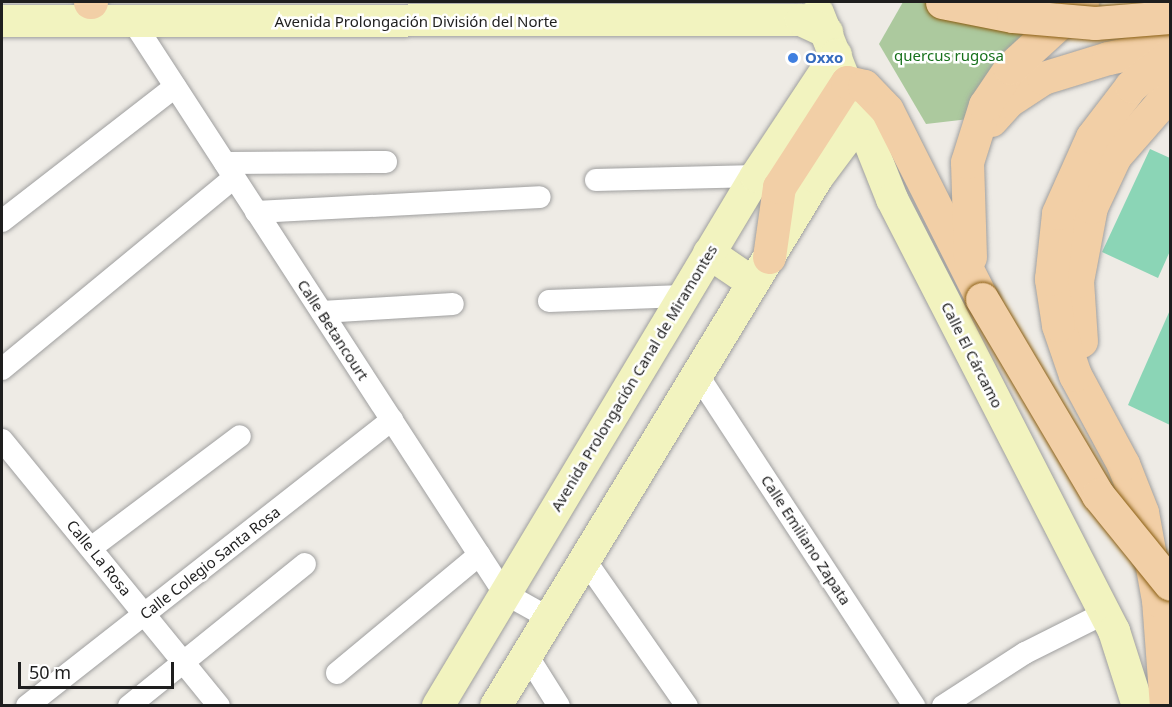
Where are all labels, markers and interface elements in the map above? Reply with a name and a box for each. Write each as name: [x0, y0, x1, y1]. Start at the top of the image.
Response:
street label: Avenida Prolongación División del Norte: [274, 13, 558, 31]
park label: quercus rugosa: [894, 47, 1004, 65]
place label: Oxxo: [805, 49, 843, 67]
marker: Oxxo: [786, 51, 800, 65]
street label: Avenida Prolongación Canal de Miramontes: [547, 241, 721, 515]
street label: Calle Betancourt: [294, 276, 372, 384]
street label: Calle El Cárcamo: [938, 299, 1006, 411]
street label: Calle Emiliano Zapata: [757, 472, 855, 608]
street label: Calle Colegio Santa Rosa: [136, 503, 284, 623]
street label: Calle La Rosa: [63, 517, 135, 599]
scale bar: [21, 650, 177, 688]
text: 50 m: [29, 660, 71, 684]

